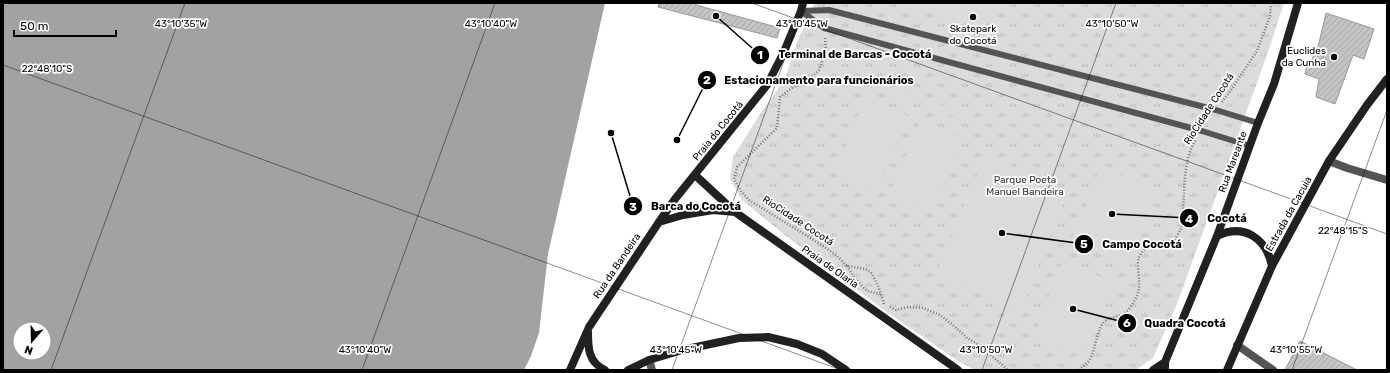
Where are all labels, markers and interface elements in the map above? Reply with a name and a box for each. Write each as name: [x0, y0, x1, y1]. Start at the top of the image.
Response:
scale bar: [14, 12, 116, 38]
marker: Skatepark do Cocotá: [968, 12, 978, 22]
text: 43°10'35"W: [155, 18, 207, 30]
text: 43°10'40"W: [465, 18, 517, 30]
text: 43°10'45"W: [776, 18, 828, 30]
text: 43°10'50"W: [1086, 18, 1138, 30]
text: 50 m: [20, 19, 48, 33]
place label: Skatepark do Cocotá: [949, 23, 997, 47]
callout: Terminal de Barcas - Cocotá: [750, 43, 939, 66]
place label: Euclides da Cunha: [1282, 45, 1326, 69]
text: 1: [757, 48, 763, 62]
text: Terminal de Barcas - Cocotá: [778, 48, 932, 61]
marker: Euclides da Cunha: [1329, 52, 1339, 62]
text: 22°48'10"S: [22, 63, 72, 75]
callout: Estacionamento para funcionários: [697, 68, 922, 91]
street label: RioCidade Cocotá: [1182, 71, 1236, 147]
text: 2: [703, 73, 711, 87]
text: Estacionamento para funcionários: [724, 74, 914, 87]
street label: Praia do Cocotá: [690, 99, 746, 163]
street label: Rua Mareante: [1216, 129, 1250, 194]
park label: Parque Poeta Manuel Bandeira: [986, 174, 1064, 198]
street label: Estrada da Cacuia: [1263, 174, 1315, 254]
street label: RioCidade Cocotá: [760, 194, 836, 248]
callout: Barca do Cocotá: [623, 195, 749, 218]
text: 3: [629, 200, 637, 214]
text: Barca do Cocotá: [651, 200, 741, 213]
callout: Cocotá: [1179, 207, 1254, 230]
text: 4: [1185, 212, 1193, 226]
text: Cocotá: [1207, 212, 1247, 225]
text: 22°48'15"S: [1318, 225, 1368, 237]
street label: Rua da Bandeira: [591, 231, 643, 301]
callout: Campo Cocotá: [1074, 233, 1190, 256]
text: 5: [1080, 237, 1088, 251]
text: Campo Cocotá: [1102, 238, 1182, 251]
street label: Praia de Olaria: [799, 243, 861, 291]
callout: Quadra Cocotá: [1117, 312, 1234, 335]
text: 6: [1123, 316, 1131, 330]
text: Quadra Cocotá: [1144, 317, 1226, 330]
north arrow: [12, 321, 52, 361]
text: N: [23, 342, 35, 357]
text: 43°10'40"W: [339, 344, 391, 356]
text: 43°10'45"W: [650, 344, 702, 356]
text: 43°10'50"W: [960, 344, 1012, 356]
text: 43°10'55"W: [1270, 344, 1322, 356]

